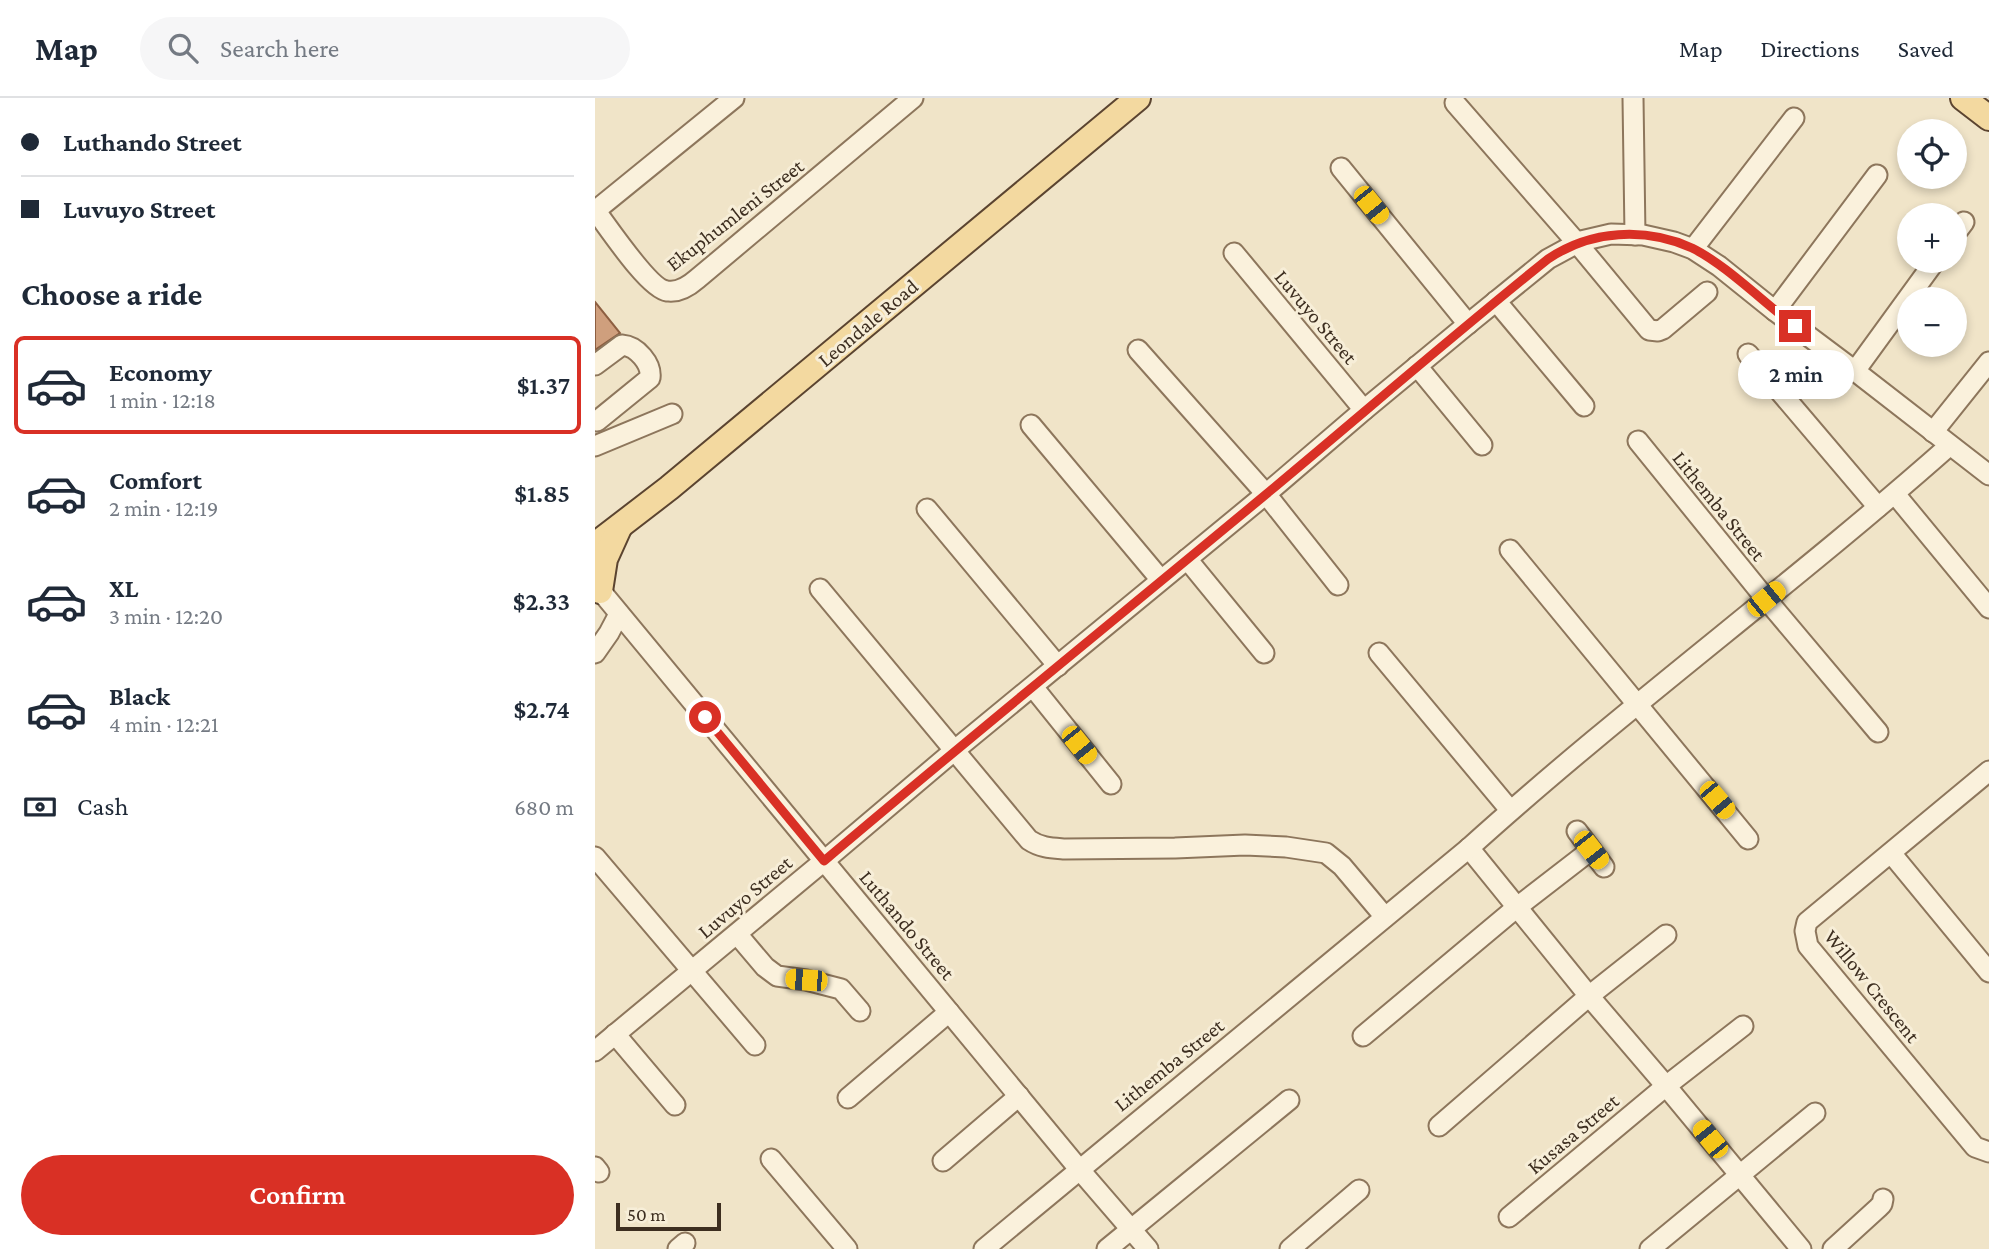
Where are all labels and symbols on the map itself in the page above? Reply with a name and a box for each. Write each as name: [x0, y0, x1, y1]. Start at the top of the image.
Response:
street label: Ekuphumleni Street: [662, 153, 809, 276]
car: [1350, 182, 1393, 228]
street label: Luvuyo Street: [1270, 265, 1363, 370]
street label: Leondale Road: [813, 274, 923, 372]
route end: [1779, 310, 1811, 342]
callout: 2 min: [1737, 350, 1853, 400]
street label: Lithemba Street: [1668, 446, 1771, 566]
car: [1744, 578, 1789, 620]
route start: [689, 701, 721, 733]
car: [1058, 722, 1101, 768]
car: [1696, 777, 1739, 823]
car: [1570, 827, 1613, 873]
street label: Luvuyo Street: [693, 850, 798, 943]
street label: Luthando Street: [854, 865, 960, 985]
street label: Willow Crescent: [1819, 925, 1925, 1048]
car: [785, 968, 828, 992]
street label: Lithemba Street: [1109, 1013, 1229, 1116]
street label: Kusasa Street: [1522, 1088, 1624, 1179]
car: [1689, 1116, 1732, 1162]
scale bar: [616, 1200, 721, 1232]

